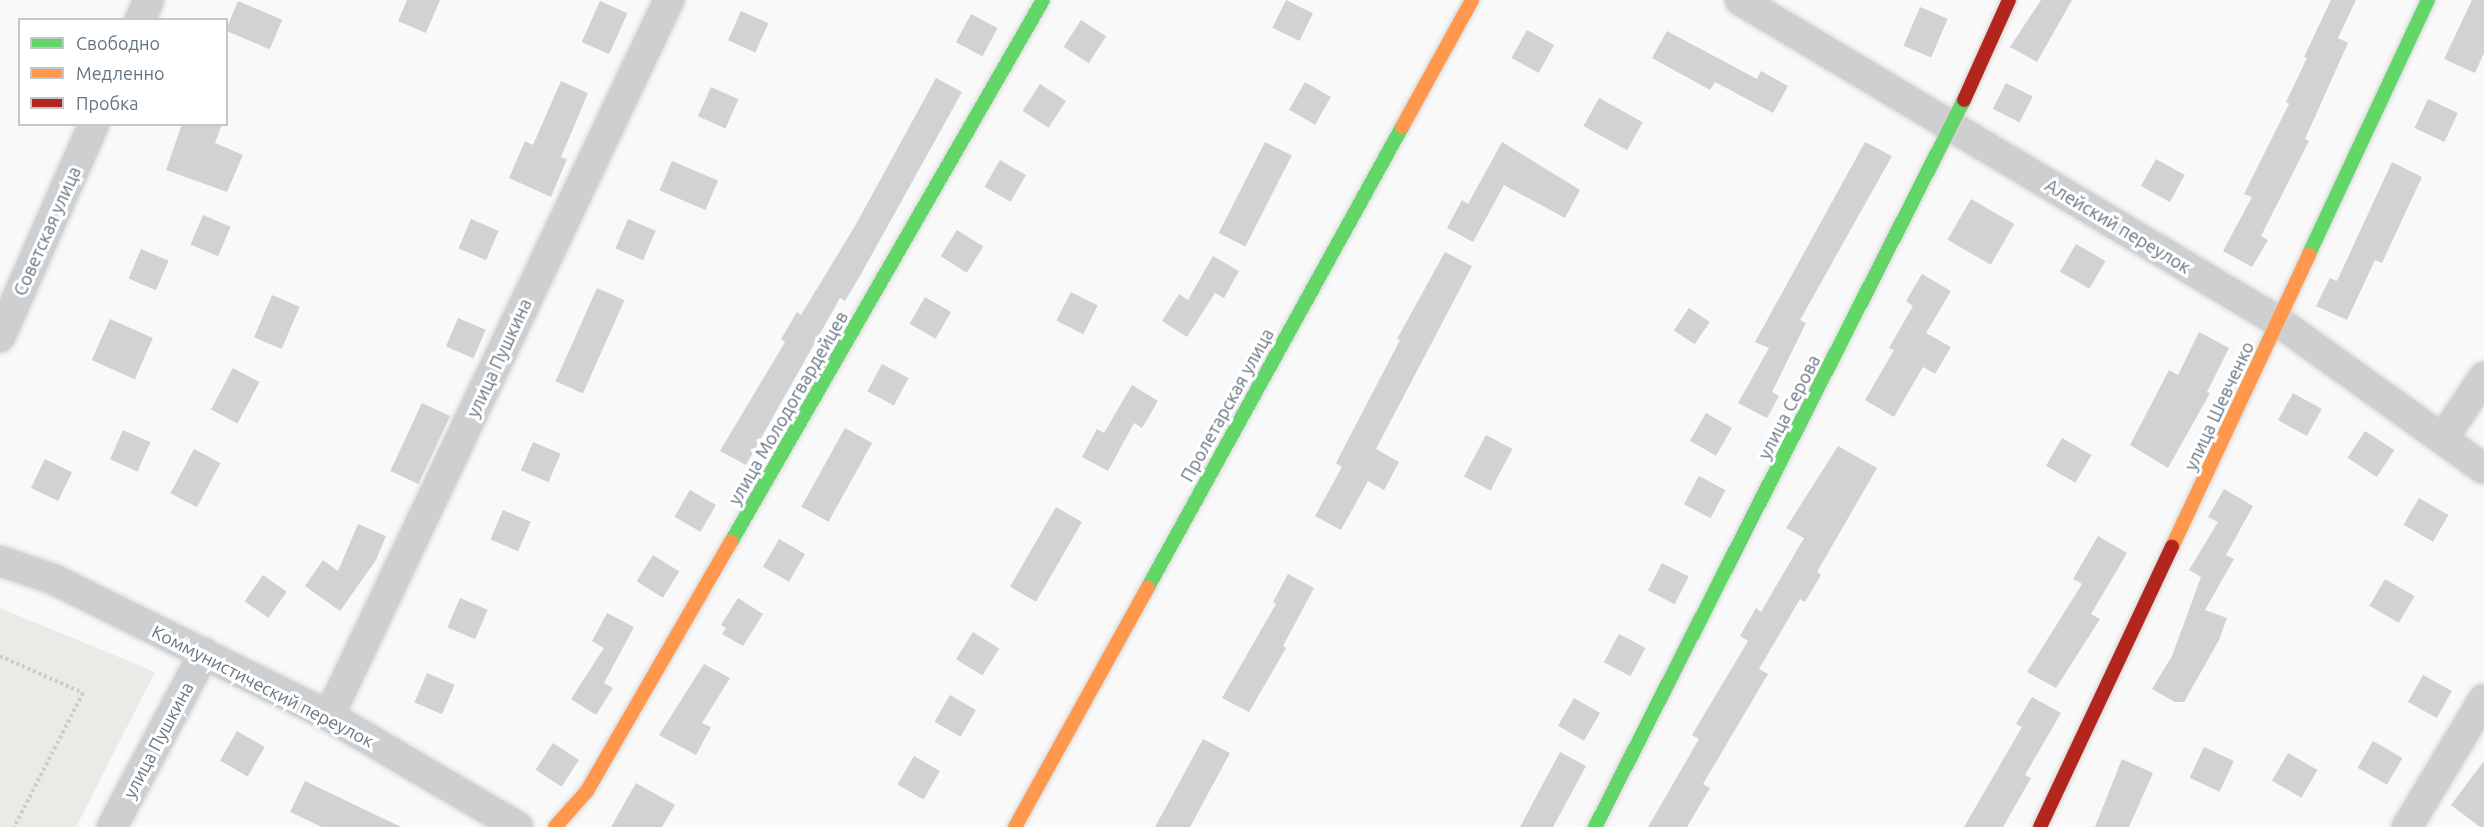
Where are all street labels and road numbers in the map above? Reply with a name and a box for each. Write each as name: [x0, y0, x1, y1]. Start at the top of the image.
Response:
street label: Советская улица: [9, 163, 85, 299]
street label: Алейский переулок: [2041, 174, 2195, 278]
street label: улица Пушкина: [462, 295, 536, 421]
street label: улица Молодогвардейцев: [724, 307, 852, 509]
street label: Пролетарская улица: [1176, 325, 1278, 485]
street label: улица Шевченко: [2180, 338, 2258, 474]
street label: улица Серова: [1753, 351, 1825, 463]
street label: Коммунистический переулок: [148, 620, 378, 752]
street label: улица Пушкина: [118, 678, 198, 802]

